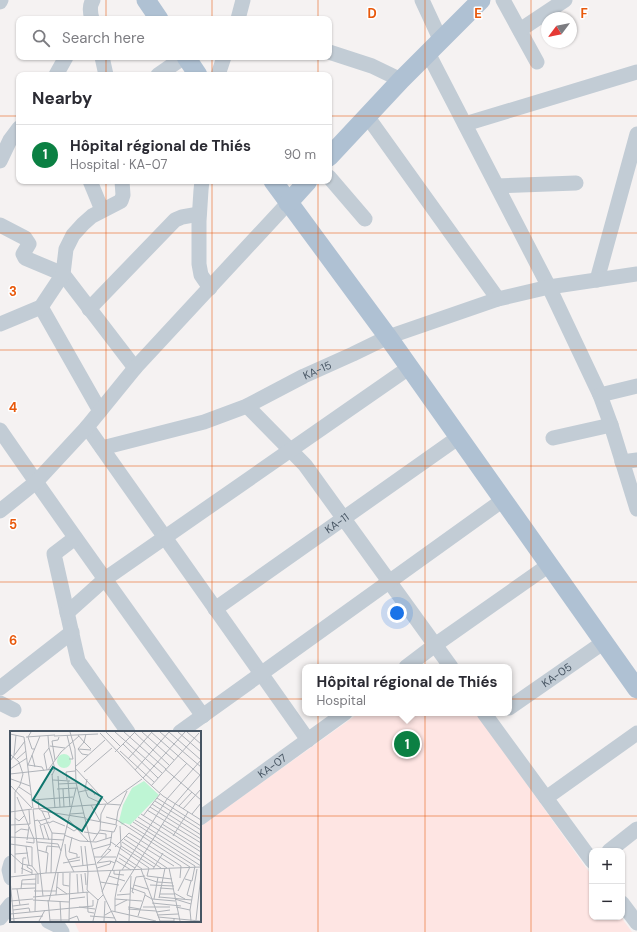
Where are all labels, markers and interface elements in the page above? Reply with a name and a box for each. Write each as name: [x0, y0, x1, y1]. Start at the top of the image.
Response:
text: D: [367, 5, 377, 22]
text: E: [474, 5, 482, 22]
text: F: [580, 5, 588, 22]
north arrow: [541, 12, 577, 48]
search box: [16, 16, 332, 60]
icon: search: [30, 27, 52, 49]
text: Search here: [62, 28, 145, 48]
text: Nearby: [32, 87, 92, 109]
text: Hôpital régional de Thiés: [70, 136, 251, 156]
text: 1: [43, 146, 47, 163]
text: 90 m: [284, 146, 316, 163]
text: Hospital · KA-07: [70, 156, 167, 173]
text: 3: [9, 283, 17, 300]
street label: KA-15: [301, 358, 334, 383]
text: 4: [9, 399, 17, 416]
street label: KA-11: [322, 510, 352, 536]
text: 5: [9, 516, 17, 533]
your location: [387, 603, 407, 623]
text: 6: [9, 632, 17, 649]
street label: KA-05: [539, 659, 575, 690]
popup: [302, 664, 512, 716]
text: Hôpital régional de Thiés: [317, 672, 497, 692]
text: Hospital: [317, 692, 366, 709]
pin: 1: [394, 729, 420, 759]
inset map: [10, 731, 201, 922]
street label: KA-07: [255, 750, 290, 781]
map controls: [589, 848, 625, 920]
button: +: [589, 848, 625, 884]
button: −: [589, 884, 625, 920]

